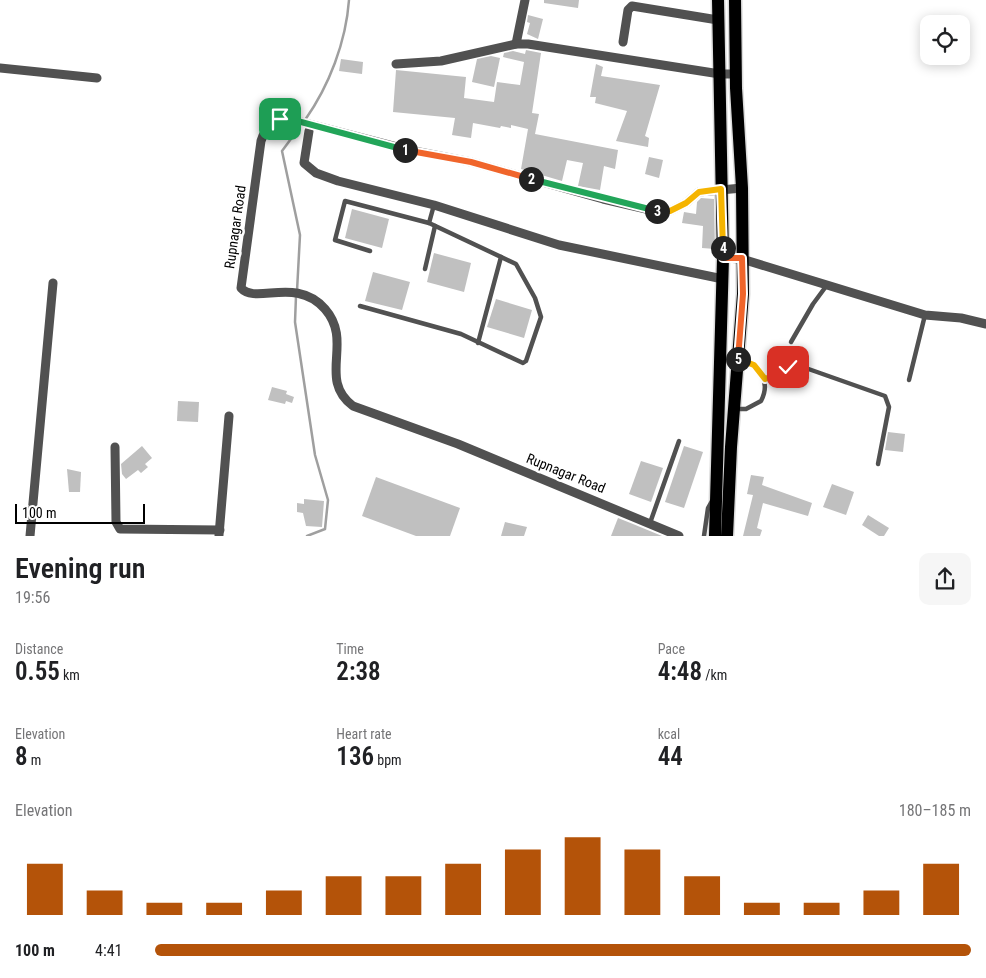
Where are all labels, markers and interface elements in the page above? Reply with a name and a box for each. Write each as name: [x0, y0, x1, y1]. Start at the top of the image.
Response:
map controls: [920, 15, 970, 65]
button: locate: [920, 15, 970, 65]
pin: [259, 98, 301, 140]
icon: arrive: [266, 105, 294, 133]
pin: 1: [392, 138, 418, 162]
text: 1: [402, 142, 409, 158]
pin: 2: [518, 166, 544, 192]
text: 2: [528, 171, 535, 187]
street label: Rupnagar Road: [221, 184, 249, 270]
pin: 3: [644, 198, 670, 224]
text: 3: [654, 203, 661, 219]
pin: 4: [710, 236, 736, 260]
text: 4: [720, 240, 727, 256]
pin: 5: [726, 346, 750, 372]
pin: [767, 346, 809, 388]
text: 5: [735, 351, 742, 367]
icon: check: [774, 353, 802, 381]
street label: Rupnagar Road: [524, 450, 608, 496]
scale bar: [15, 500, 145, 524]
text: 100 m: [22, 505, 57, 521]
text: Evening run: [15, 552, 145, 585]
button: share: [919, 553, 971, 605]
text: 19:56: [15, 588, 50, 607]
text: Distance: [15, 641, 63, 657]
text: Time: [336, 641, 364, 657]
text: Pace: [658, 641, 685, 657]
text: 0.55: [15, 657, 60, 686]
text: 2:38: [336, 657, 381, 686]
text: 4:48: [658, 657, 702, 686]
text: km: [60, 667, 80, 683]
text: /km: [702, 667, 727, 683]
text: Elevation: [15, 726, 65, 742]
text: Heart rate: [336, 726, 392, 742]
text: kcal: [658, 726, 680, 742]
text: 8: [15, 742, 28, 771]
text: 136: [336, 742, 374, 771]
text: 44: [658, 742, 683, 771]
text: m: [28, 752, 41, 768]
text: bpm: [374, 752, 402, 768]
text: Elevation: [15, 801, 73, 820]
text: 180–185 m: [899, 801, 971, 820]
text: 100 m: [15, 941, 55, 960]
text: 4:41: [95, 941, 122, 960]

